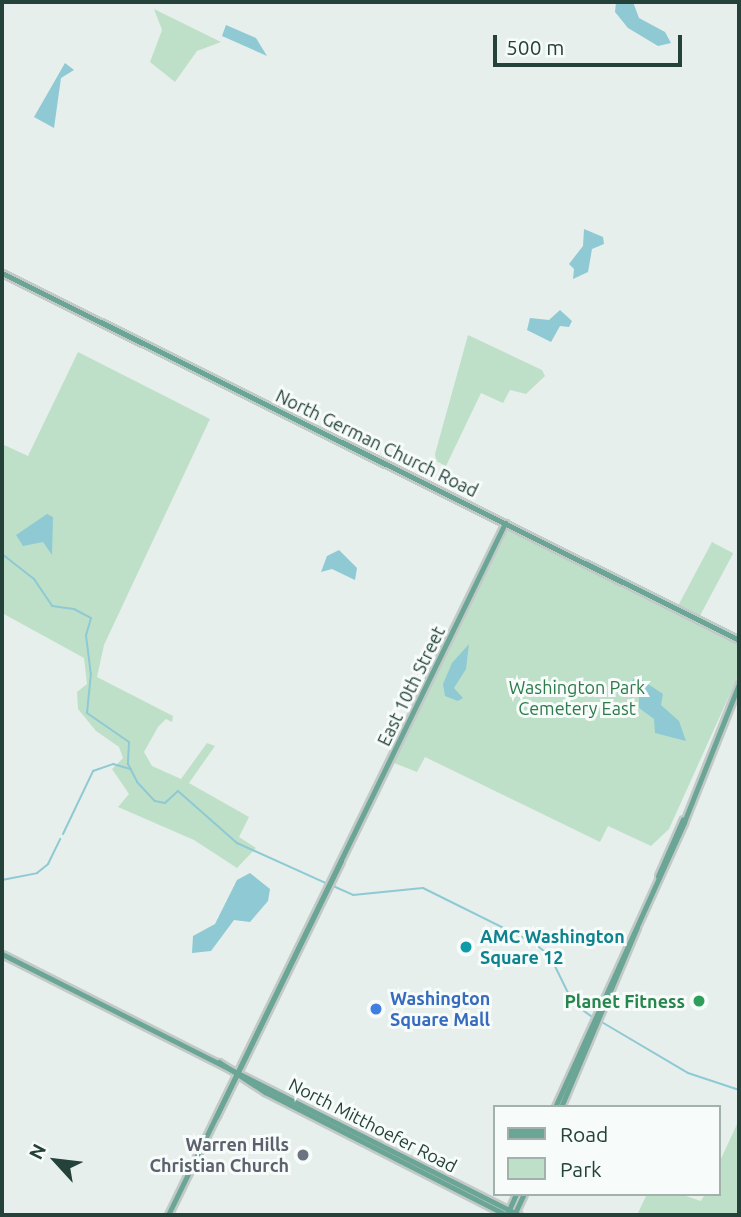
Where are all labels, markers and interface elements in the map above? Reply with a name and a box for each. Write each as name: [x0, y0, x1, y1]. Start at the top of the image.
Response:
scale bar: [496, 21, 685, 65]
text: 500 m: [506, 35, 564, 59]
street label: North German Church Road: [272, 385, 482, 501]
street label: East 10th Street: [373, 623, 449, 749]
park label: Washington Park Cemetery East: [509, 677, 645, 720]
place label: AMC Washington Square 12: [480, 926, 625, 968]
marker: AMC Washington Square 12: [458, 939, 474, 955]
place label: Washington Square Mall: [390, 988, 490, 1030]
place label: Planet Fitness: [564, 990, 685, 1012]
marker: Planet Fitness: [691, 993, 707, 1009]
marker: Washington Square Mall: [368, 1001, 384, 1017]
street label: North Mitthoefer Road: [285, 1073, 461, 1177]
legend: [492, 1105, 720, 1196]
text: Road: [560, 1122, 608, 1146]
north arrow: [21, 1126, 91, 1196]
place label: Warren Hills Christian Church: [150, 1134, 289, 1176]
text: N: [24, 1140, 50, 1163]
marker: Warren Hills Christian Church: [295, 1147, 311, 1163]
text: Park: [560, 1157, 602, 1181]

